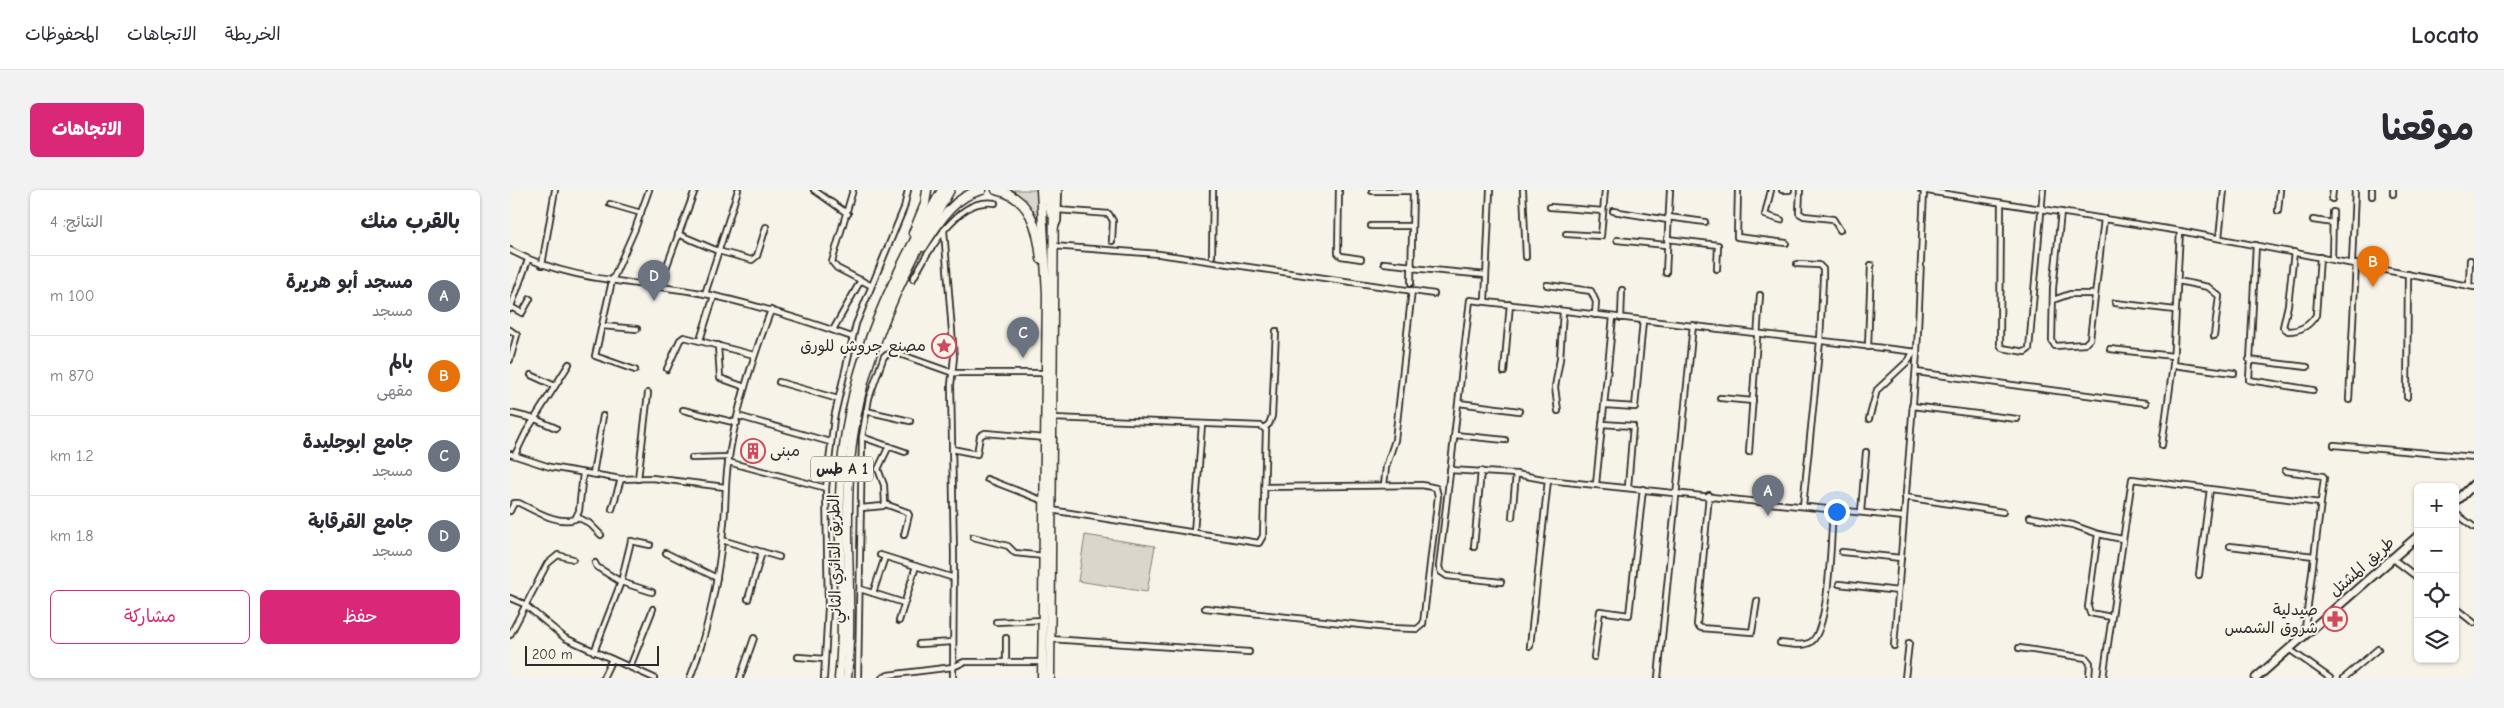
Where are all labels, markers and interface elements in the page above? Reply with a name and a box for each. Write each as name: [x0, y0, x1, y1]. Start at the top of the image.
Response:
text: Locato: [2411, 21, 2479, 49]
text: المحفوظات: [25, 24, 99, 45]
text: الاتجاهات: [127, 24, 197, 45]
text: الخريطة: [225, 24, 281, 45]
button: الاتجاهات: [30, 103, 144, 157]
text: موقعنا: [2381, 108, 2474, 149]
text: بالقرب منك: [360, 209, 460, 233]
text: النتائج: 4: [50, 213, 103, 231]
pin: B: [2357, 246, 2389, 287]
pin: D: [638, 260, 670, 301]
text: مسجد أبو هريرة: [286, 271, 413, 293]
text: 100 m: [50, 287, 94, 305]
text: A: [440, 287, 448, 305]
text: مسجد: [372, 302, 413, 320]
pin: C: [1007, 317, 1039, 358]
place icon: مصنع جروش للورق: [931, 333, 957, 359]
place label: مصنع جروش للورق: [800, 337, 926, 357]
text: بالم: [389, 351, 413, 373]
text: 870 m: [50, 367, 94, 385]
text: B: [439, 367, 449, 385]
text: مقهى: [376, 382, 413, 400]
text: جامع ابوجليدة: [303, 431, 413, 453]
building icon: مبنى: [740, 438, 766, 464]
place label: مبنى: [770, 442, 800, 461]
text: 1.2 km: [50, 447, 94, 465]
text: C: [439, 447, 449, 465]
road number: طس A 1: [811, 456, 873, 482]
text: مسجد: [372, 462, 413, 480]
pin: A: [1752, 475, 1784, 516]
map controls: [2414, 483, 2459, 663]
button: +: [2414, 483, 2459, 528]
street label: الطريق الدائري الثاني: [825, 494, 850, 624]
your location: [1824, 499, 1850, 525]
text: جامع القرقابة: [308, 511, 413, 533]
text: 1.8 km: [50, 527, 93, 545]
text: D: [439, 527, 449, 545]
button: −: [2414, 528, 2459, 573]
street label: طريق المشتل: [2326, 533, 2398, 601]
text: مسجد: [372, 542, 413, 560]
button: locate: [2414, 573, 2459, 618]
button: مشاركة: [50, 590, 250, 644]
button: حفظ: [260, 590, 460, 644]
place label: صيدلية شروق الشمس: [2225, 601, 2318, 637]
pharmacy icon: صيدلية شروق الشمس: [2322, 606, 2348, 632]
button: layers: [2414, 618, 2459, 663]
scale bar: [525, 643, 659, 666]
text: 200 m: [532, 646, 573, 663]

